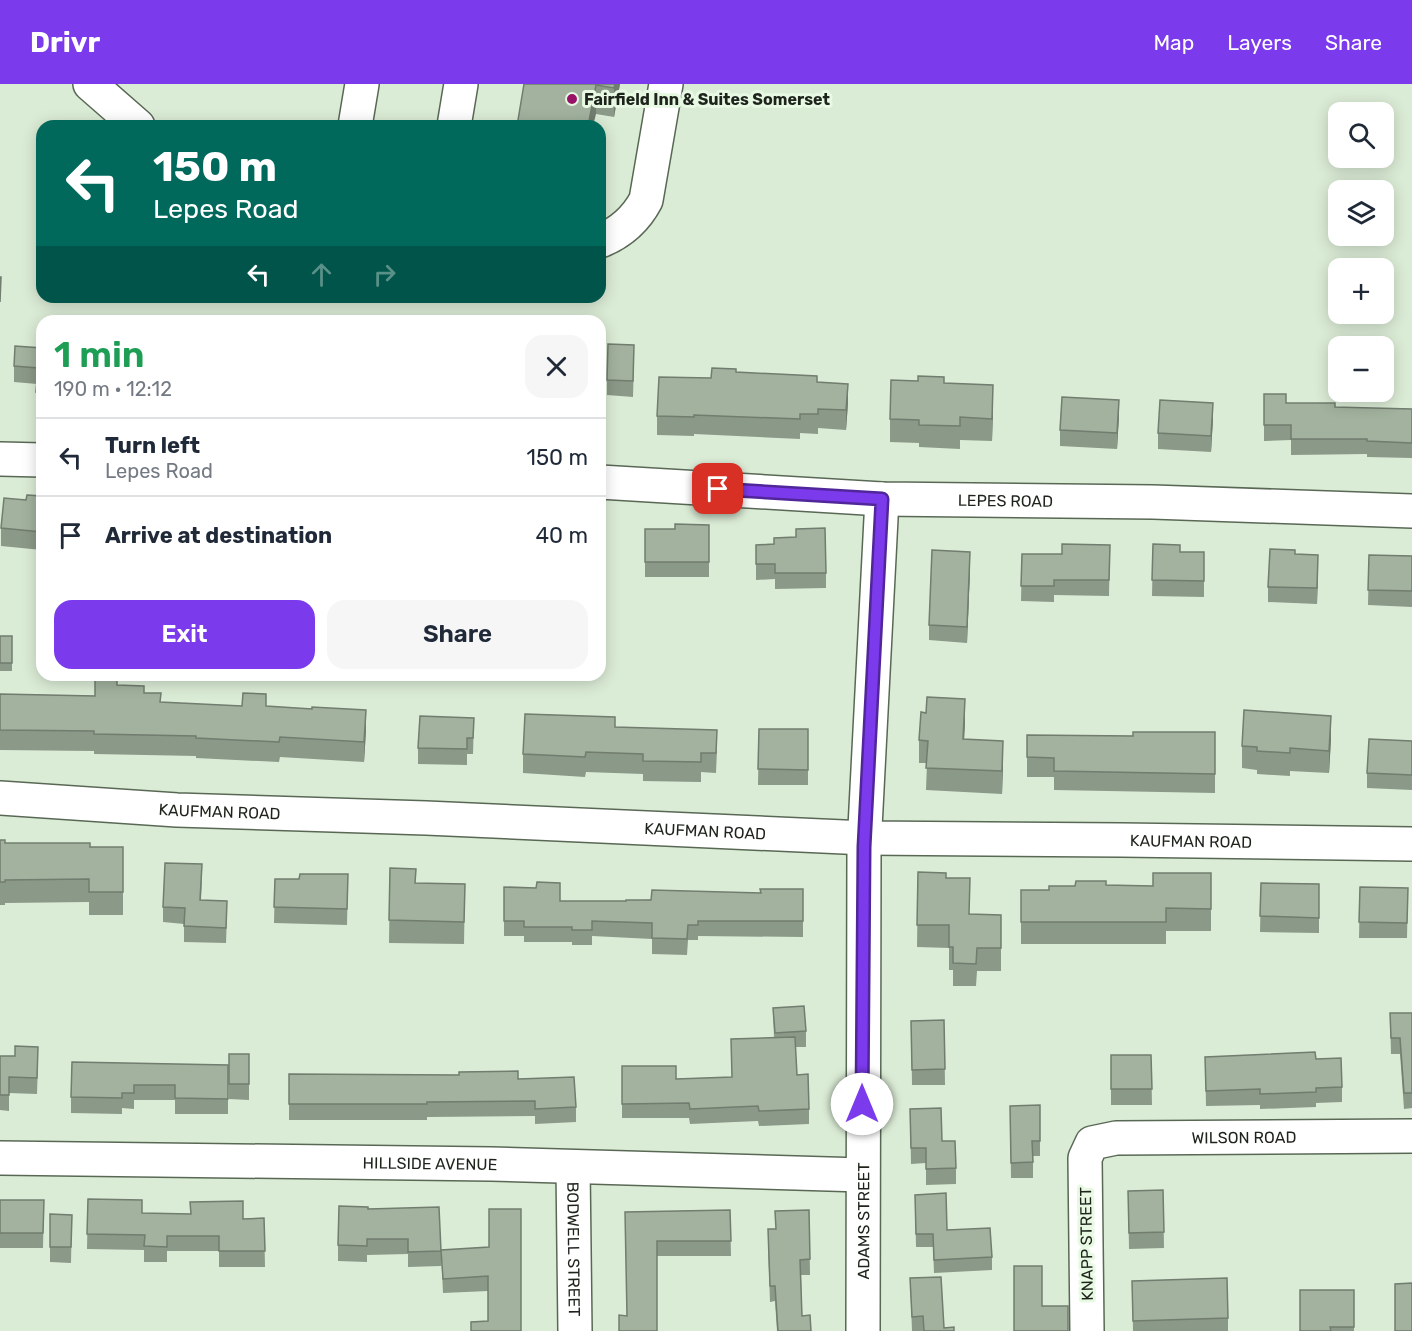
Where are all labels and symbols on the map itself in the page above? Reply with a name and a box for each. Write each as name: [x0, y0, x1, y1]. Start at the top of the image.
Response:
place label: Fairfield Inn & Suites Somerset: [584, 90, 830, 109]
marker: Fairfield Inn & Suites Somerset: [565, 92, 579, 106]
pin: [692, 463, 743, 514]
street label: LEPES ROAD: [958, 491, 1053, 511]
street label: KAUFMAN ROAD: [158, 800, 281, 823]
street label: KAUFMAN ROAD: [644, 819, 767, 843]
street label: KAUFMAN ROAD: [1130, 831, 1252, 852]
position arrow: [830, 1072, 894, 1136]
street label: WILSON ROAD: [1191, 1128, 1296, 1147]
street label: HILLSIDE AVENUE: [363, 1153, 498, 1174]
street label: ADAMS STREET: [854, 1162, 873, 1280]
street label: BODWELL STREET: [563, 1181, 584, 1317]
street label: KNAPP STREET: [1076, 1187, 1097, 1301]

